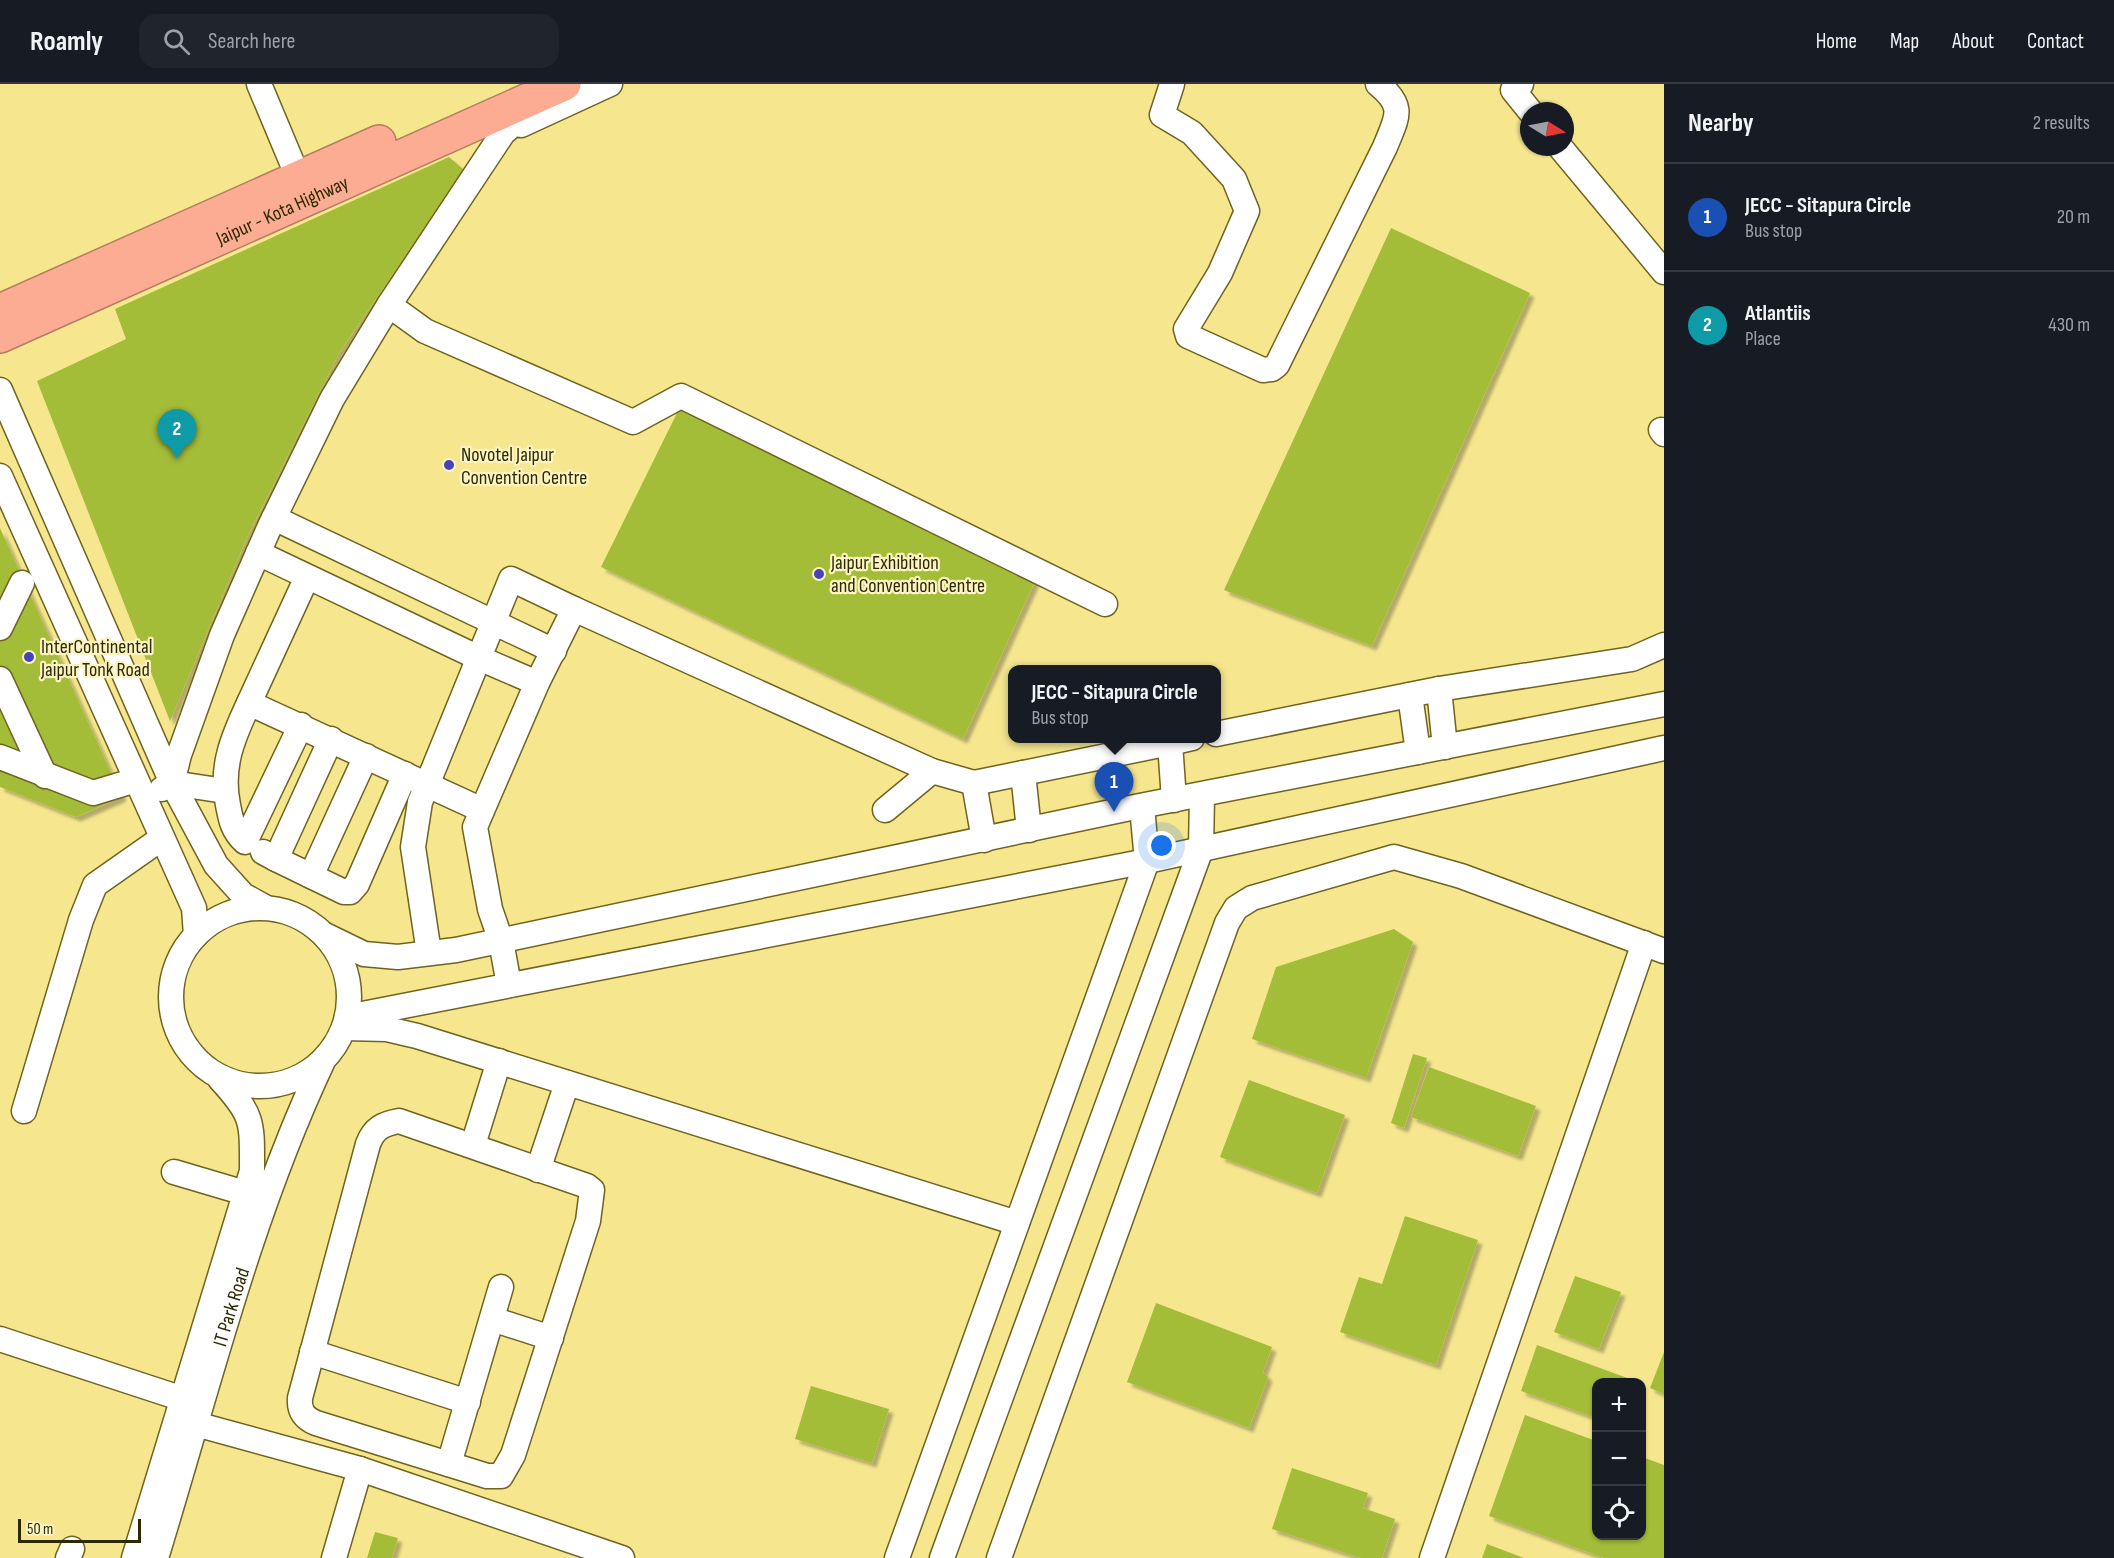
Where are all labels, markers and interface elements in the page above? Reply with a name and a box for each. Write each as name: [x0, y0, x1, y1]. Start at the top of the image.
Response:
search box: [139, 14, 559, 68]
text: Roamly: [30, 25, 103, 58]
icon: search: [160, 25, 193, 58]
text: Search here: [208, 28, 295, 55]
text: Home: [1816, 29, 1857, 54]
text: Map: [1890, 29, 1919, 54]
text: About: [1952, 29, 1994, 54]
text: Contact: [2027, 29, 2084, 54]
north arrow: [1520, 102, 1574, 156]
text: Nearby: [1688, 108, 1754, 139]
text: 2 results: [2033, 111, 2090, 135]
street label: Jaipur - Kota Highway: [212, 171, 353, 251]
text: JECC - Sitapura Circle: [1745, 192, 1911, 219]
text: 1: [1704, 205, 1711, 229]
text: 20 m: [2057, 205, 2090, 229]
text: Bus stop: [1745, 219, 1802, 243]
text: Atlantiis: [1745, 300, 1811, 327]
text: 2: [1703, 313, 1712, 337]
text: 430 m: [2048, 313, 2090, 337]
text: Place: [1745, 327, 1781, 351]
pin: 2: [158, 410, 196, 459]
place label: Novotel Jaipur Convention Centre: [461, 443, 587, 490]
marker: Novotel Jaipur Convention Centre: [442, 458, 456, 472]
place label: Jaipur Exhibition and Convention Centre: [830, 551, 985, 598]
marker: Jaipur Exhibition and Convention Centre: [812, 567, 826, 581]
place label: InterContinental Jaipur Tonk Road: [40, 635, 153, 682]
marker: InterContinental Jaipur Tonk Road: [22, 650, 36, 664]
popup: [1008, 665, 1221, 743]
text: JECC - Sitapura Circle: [1031, 679, 1198, 706]
text: Bus stop: [1031, 706, 1089, 730]
pin: 1: [1094, 762, 1134, 812]
your location: [1147, 831, 1176, 860]
street label: IT Park Road: [208, 1265, 255, 1349]
map controls: [1592, 1378, 1646, 1540]
button: +: [1592, 1378, 1646, 1432]
button: −: [1592, 1432, 1646, 1486]
button: locate: [1592, 1486, 1646, 1540]
scale bar: [18, 1516, 141, 1544]
text: 50 m: [27, 1520, 53, 1539]

